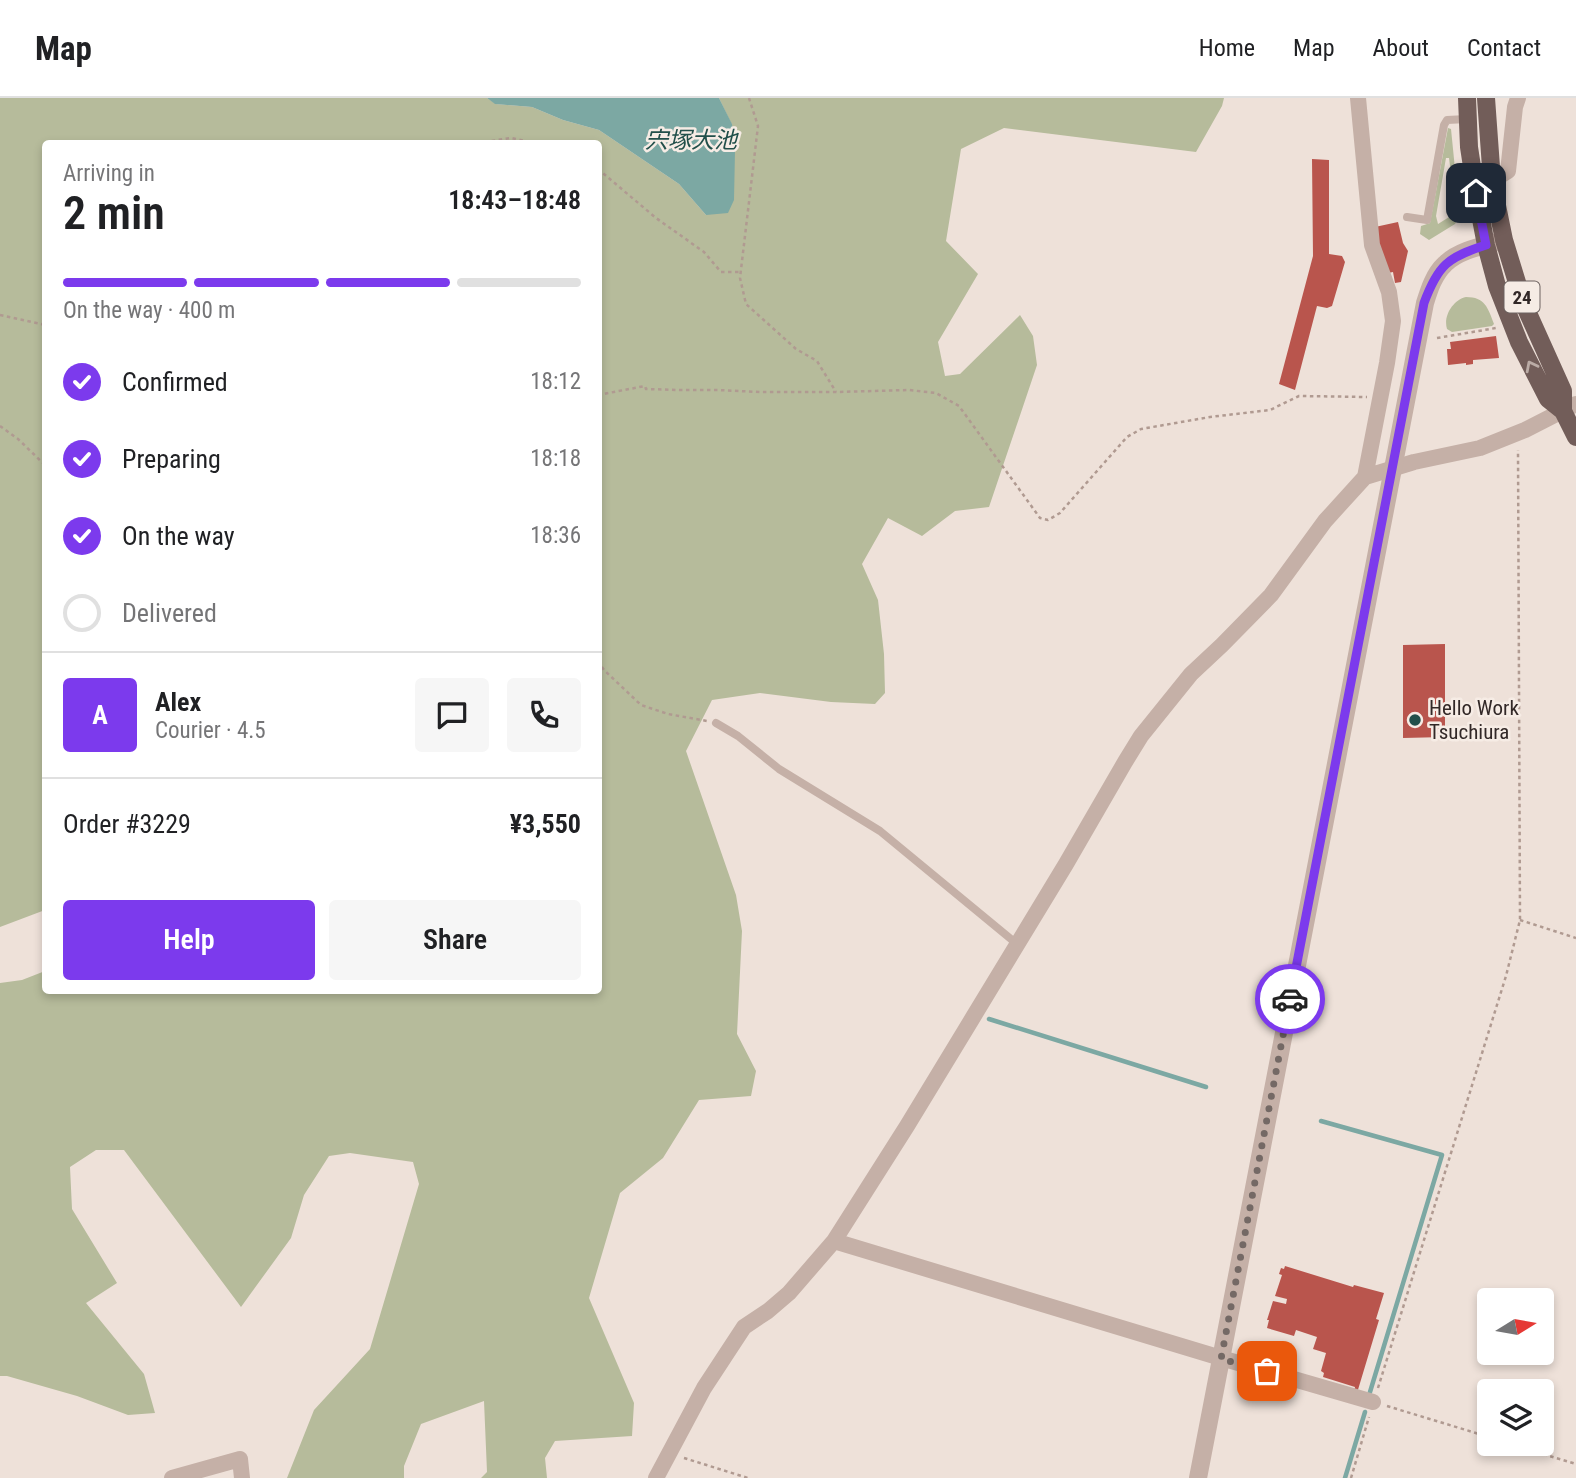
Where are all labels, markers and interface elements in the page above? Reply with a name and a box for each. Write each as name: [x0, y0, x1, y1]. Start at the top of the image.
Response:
text: Map: [35, 29, 92, 68]
text: Home: [1199, 34, 1255, 62]
text: Map: [1293, 34, 1335, 62]
text: About: [1373, 34, 1429, 62]
text: Contact: [1467, 34, 1541, 62]
water label: 宍塚大池: [645, 127, 739, 154]
text: Arriving in: [63, 160, 155, 187]
pin: [1446, 163, 1506, 223]
icon: home: [1457, 174, 1495, 212]
text: 18:43–18:48: [448, 185, 581, 215]
text: 2 min: [63, 186, 165, 240]
road number: 24: [1504, 281, 1540, 312]
text: On the way · 400 m: [63, 297, 235, 324]
one-way arrow: [1526, 361, 1540, 373]
icon: check: [63, 363, 101, 401]
text: Confirmed: [122, 367, 228, 397]
text: 18:12: [530, 368, 581, 395]
icon: check: [63, 440, 101, 478]
text: Preparing: [122, 444, 221, 474]
text: 18:18: [530, 445, 581, 472]
icon: check: [63, 517, 101, 555]
text: On the way: [122, 521, 235, 551]
text: 18:36: [530, 522, 581, 549]
text: Delivered: [122, 598, 217, 628]
button: chat: [415, 678, 489, 752]
button: phone: [507, 678, 581, 752]
text: Alex: [155, 687, 201, 717]
place label: Hello Work Tsuchiura: [1429, 696, 1519, 744]
text: A: [92, 700, 108, 730]
marker: Hello Work Tsuchiura: [1407, 712, 1423, 728]
text: Courier · 4.5: [155, 717, 266, 744]
text: Order #3229: [63, 809, 191, 839]
text: ¥3,550: [510, 809, 581, 839]
button: Help: [63, 900, 315, 980]
button: Share: [329, 900, 581, 980]
courier: [1255, 964, 1325, 1034]
icon: car: [1271, 980, 1309, 1018]
north arrow: [1477, 1288, 1554, 1365]
map controls: [1477, 1288, 1554, 1456]
pin: [1237, 1341, 1297, 1401]
icon: bag: [1248, 1352, 1286, 1390]
button: layers: [1477, 1379, 1554, 1456]

